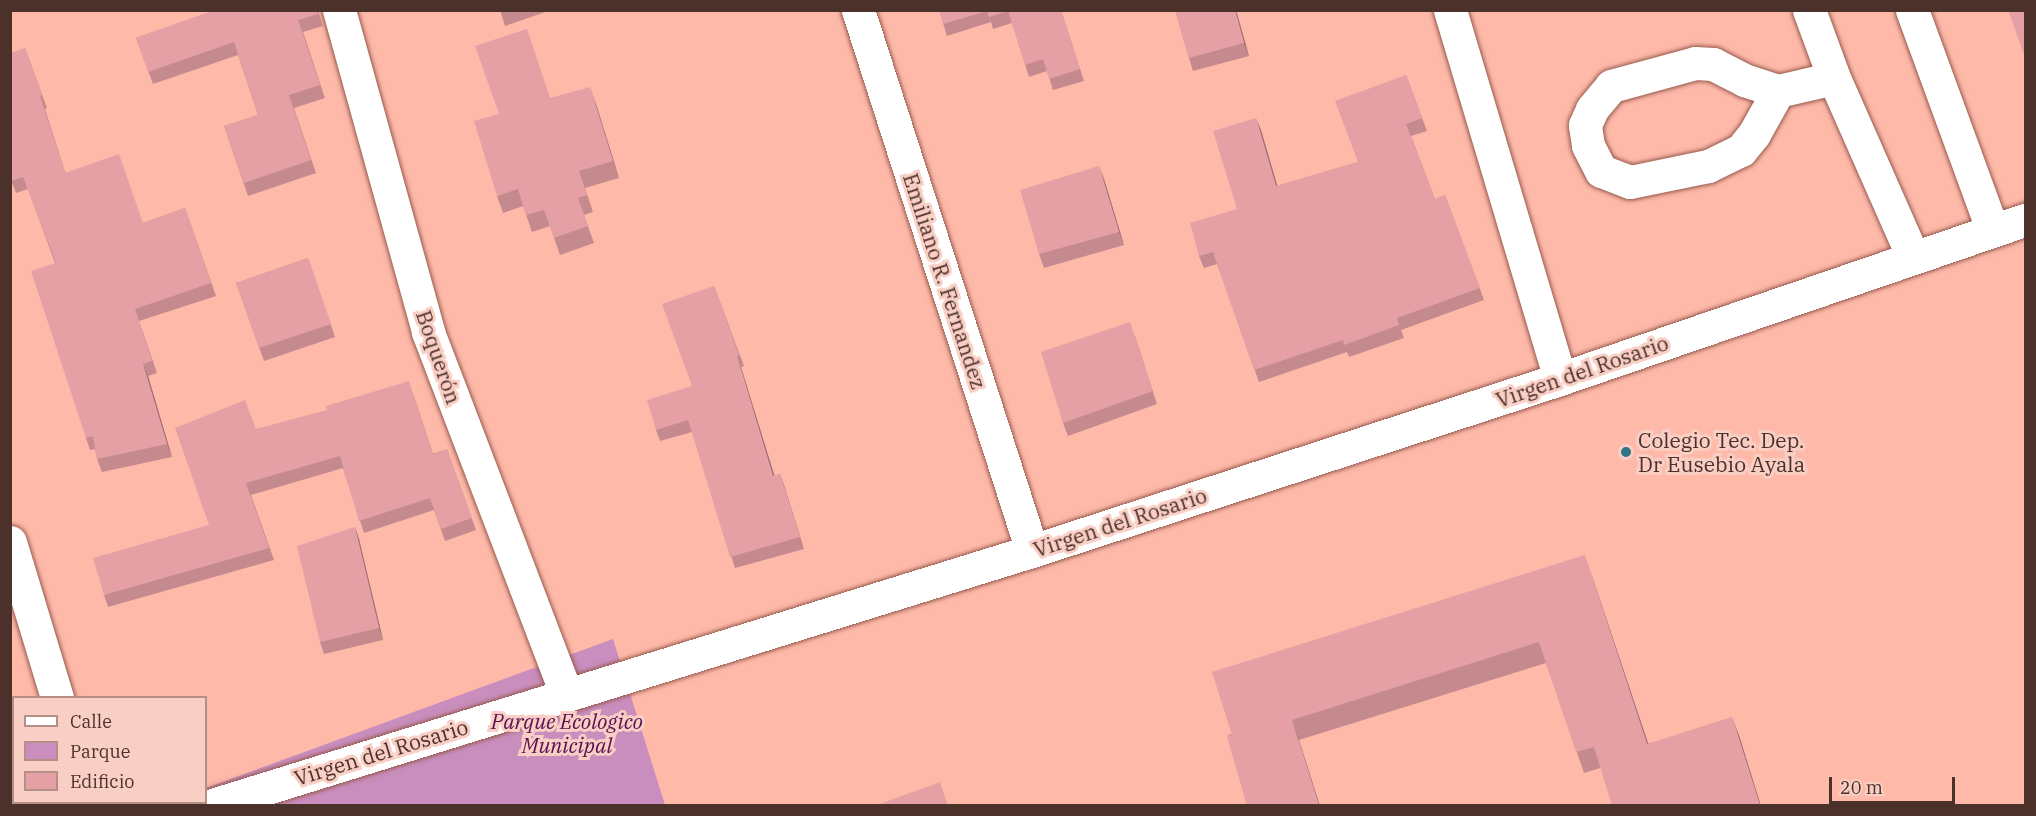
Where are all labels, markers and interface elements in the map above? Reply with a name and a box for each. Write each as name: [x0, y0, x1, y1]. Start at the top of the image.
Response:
street label: Emiliano R. Fernandez: [898, 170, 992, 392]
street label: Boquerón: [411, 307, 467, 407]
street label: Virgen del Rosario: [1493, 330, 1671, 412]
place label: Colegio Tec. Dep. Dr Eusebio Ayala: [1638, 427, 1805, 477]
marker: Colegio Tec. Dep. Dr Eusebio Ayala: [1619, 445, 1633, 459]
street label: Virgen del Rosario: [1030, 482, 1210, 562]
legend: [12, 696, 207, 804]
park label: Parque Ecologico Municipal: [491, 708, 643, 758]
text: Calle: [70, 710, 112, 733]
street label: Virgen del Rosario: [291, 714, 471, 790]
text: Parque: [70, 740, 130, 763]
scale bar: [1832, 765, 1958, 803]
text: Edificio: [70, 770, 134, 793]
text: 20 m: [1840, 776, 1883, 799]

